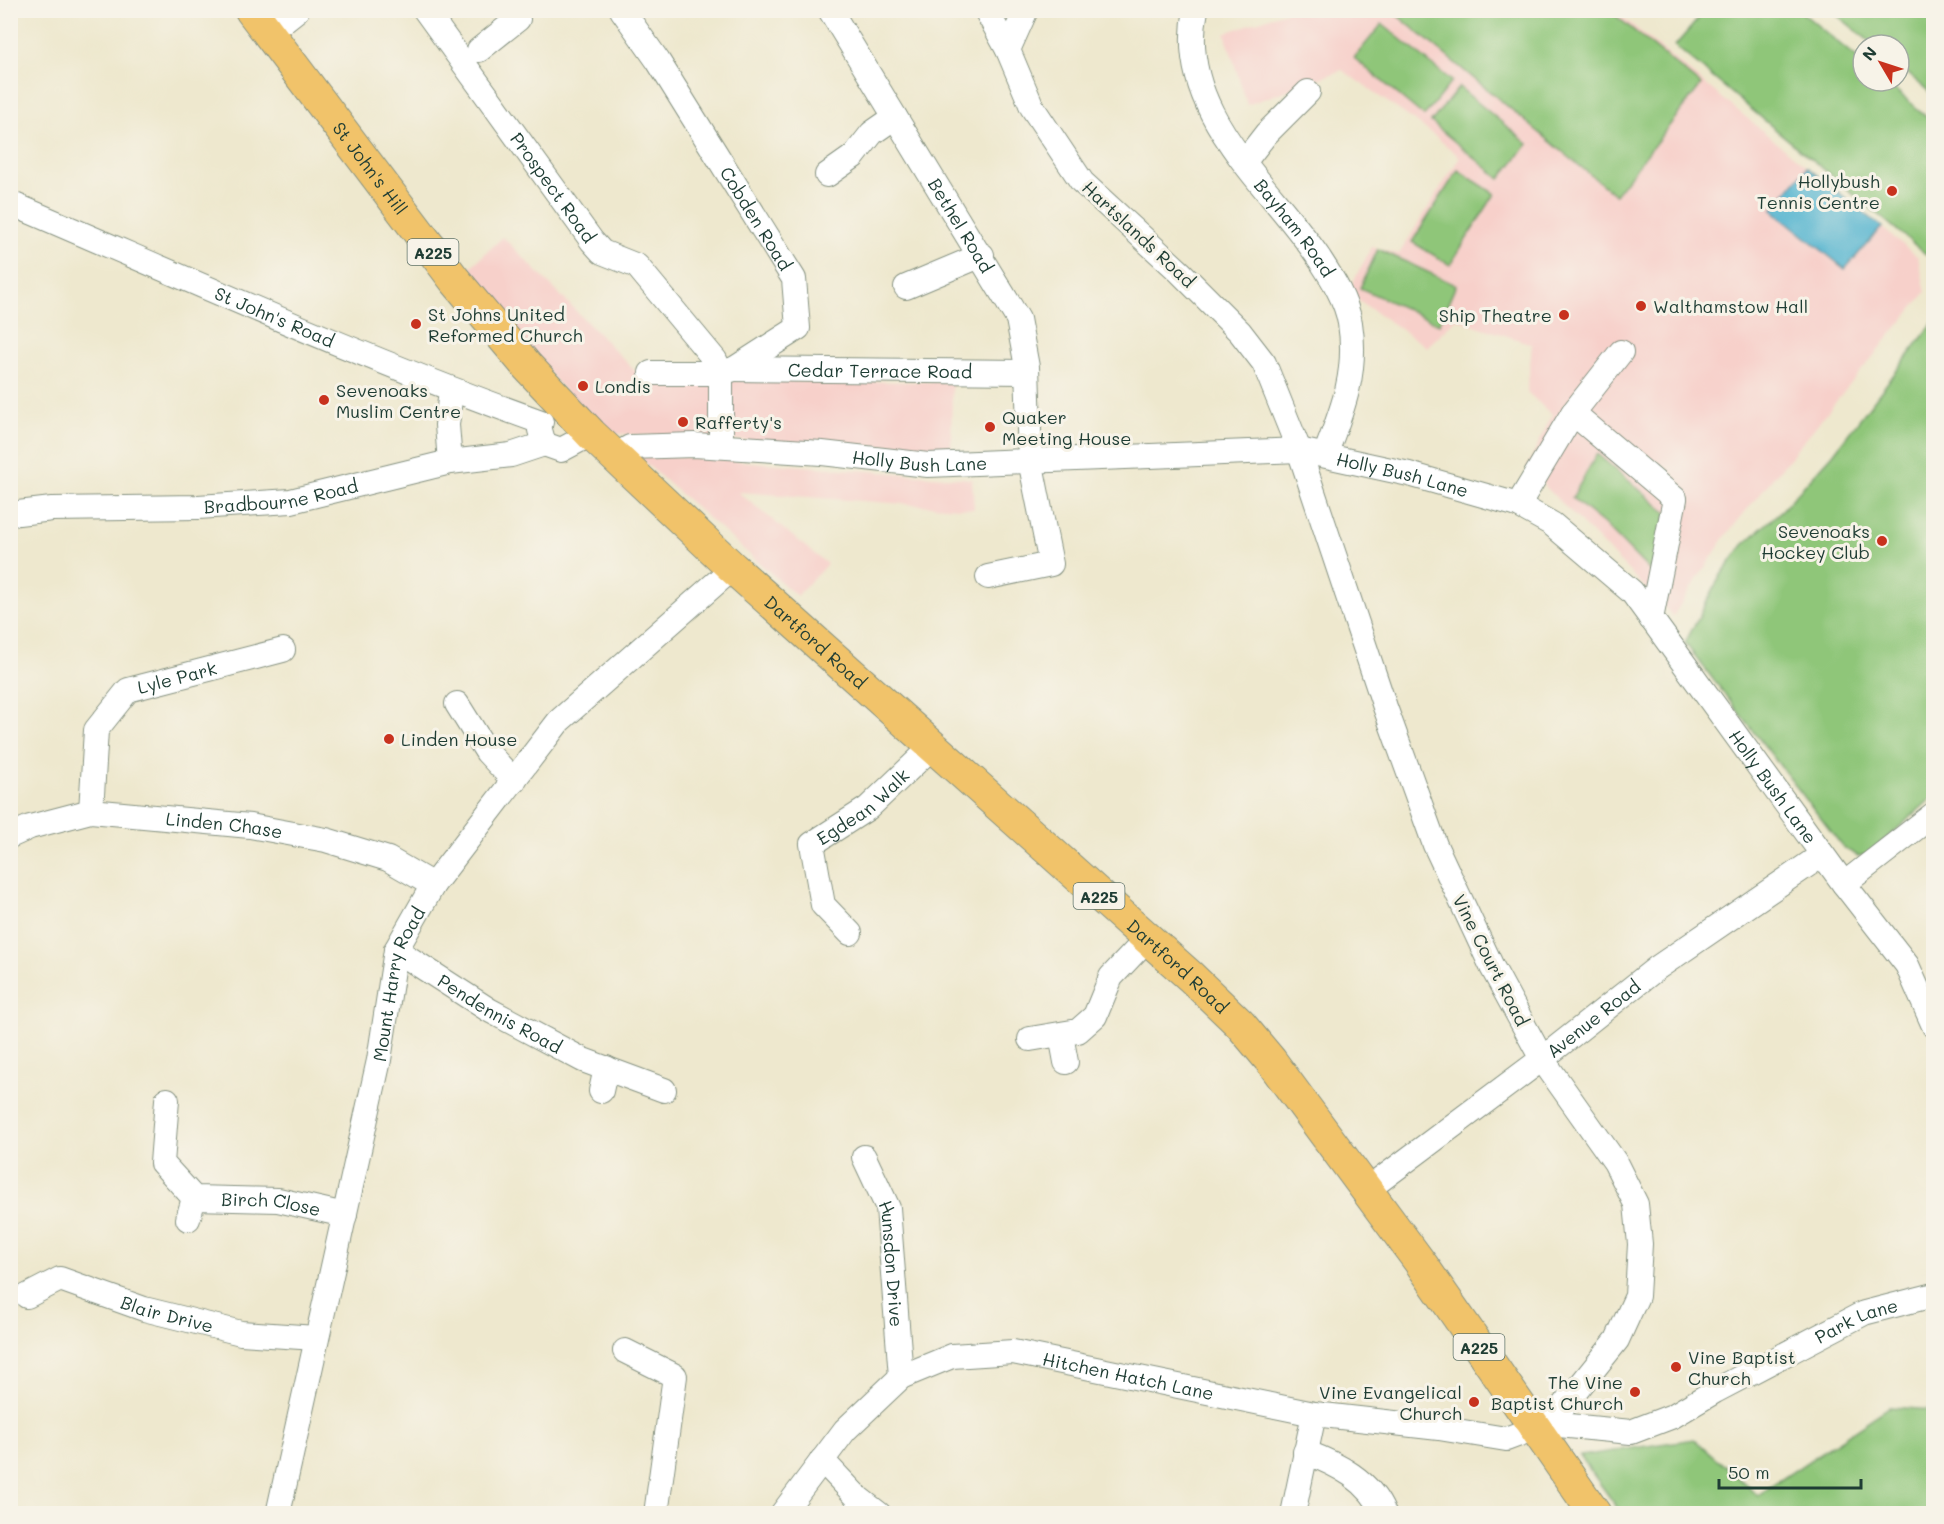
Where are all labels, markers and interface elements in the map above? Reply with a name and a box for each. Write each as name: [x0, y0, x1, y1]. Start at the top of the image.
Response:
north arrow: [1851, 33, 1911, 93]
text: N: [1857, 42, 1881, 65]
street label: St John's Hill: [327, 117, 413, 219]
street label: Prospect Road: [505, 127, 601, 248]
street label: Cobden Road: [715, 162, 798, 275]
place label: Hollybush Tennis Centre: [1757, 169, 1880, 214]
street label: Bethel Road: [923, 173, 999, 277]
street label: Bayham Road: [1249, 173, 1340, 281]
street label: Hartslands Road: [1077, 175, 1201, 293]
marker: Hollybush Tennis Centre: [1885, 184, 1899, 198]
road number: A225: [408, 239, 458, 265]
street label: St John's Road: [211, 281, 338, 353]
place label: Walthamstow Hall: [1653, 294, 1808, 318]
marker: Walthamstow Hall: [1634, 299, 1648, 313]
place label: St Johns United Reformed Church: [428, 302, 583, 347]
place label: Ship Theatre: [1439, 303, 1552, 327]
marker: Ship Theatre: [1557, 308, 1571, 322]
marker: St Johns United Reformed Church: [409, 317, 423, 331]
street label: Cedar Terrace Road: [788, 358, 972, 383]
place label: Londis: [595, 374, 651, 398]
place label: Sevenoaks Muslim Centre: [336, 378, 461, 423]
marker: Londis: [576, 379, 590, 393]
marker: Sevenoaks Muslim Centre: [317, 393, 331, 407]
place label: Quaker Meeting House: [1002, 405, 1131, 450]
place label: Rafferty's: [695, 410, 782, 434]
marker: Rafferty's: [676, 415, 690, 429]
marker: Quaker Meeting House: [983, 420, 997, 434]
street label: Holly Bush Lane: [851, 445, 988, 477]
street label: Holly Bush Lane: [1334, 447, 1471, 502]
street label: Bradbourne Road: [203, 473, 360, 519]
place label: Sevenoaks Hockey Club: [1761, 519, 1870, 564]
marker: Sevenoaks Hockey Club: [1875, 534, 1889, 548]
street label: Dartford Road: [759, 590, 872, 694]
street label: Lyle Park: [135, 656, 219, 699]
street label: Holly Bush Lane: [1724, 725, 1823, 848]
place label: Linden House: [401, 727, 517, 751]
marker: Linden House: [382, 732, 396, 746]
street label: Egdean Walk: [812, 763, 914, 850]
street label: Linden Chase: [165, 806, 285, 844]
road number: A225: [1074, 883, 1124, 909]
street label: Vine Court Road: [1447, 890, 1535, 1030]
street label: Mount Harry Road: [367, 902, 430, 1063]
street label: Dartford Road: [1122, 913, 1234, 1019]
street label: Pendennis Road: [433, 968, 566, 1059]
street label: Avenue Road: [1542, 974, 1645, 1063]
street label: Birch Close: [221, 1187, 323, 1221]
street label: Hunsdon Drive: [874, 1196, 909, 1328]
street label: Blair Drive: [118, 1290, 216, 1338]
street label: Park Lane: [1811, 1293, 1900, 1349]
road number: A225: [1454, 1334, 1504, 1360]
place label: Vine Baptist Church: [1688, 1345, 1796, 1390]
street label: Hitchen Hatch Lane: [1040, 1346, 1216, 1405]
marker: Vine Baptist Church: [1669, 1360, 1683, 1374]
place label: The Vine Baptist Church: [1491, 1370, 1623, 1415]
place label: Vine Evangelical Church: [1319, 1380, 1462, 1425]
marker: The Vine Baptist Church: [1628, 1385, 1642, 1399]
marker: Vine Evangelical Church: [1467, 1395, 1481, 1409]
scale bar: [1719, 1452, 1862, 1490]
text: 50 m: [1728, 1460, 1770, 1484]

